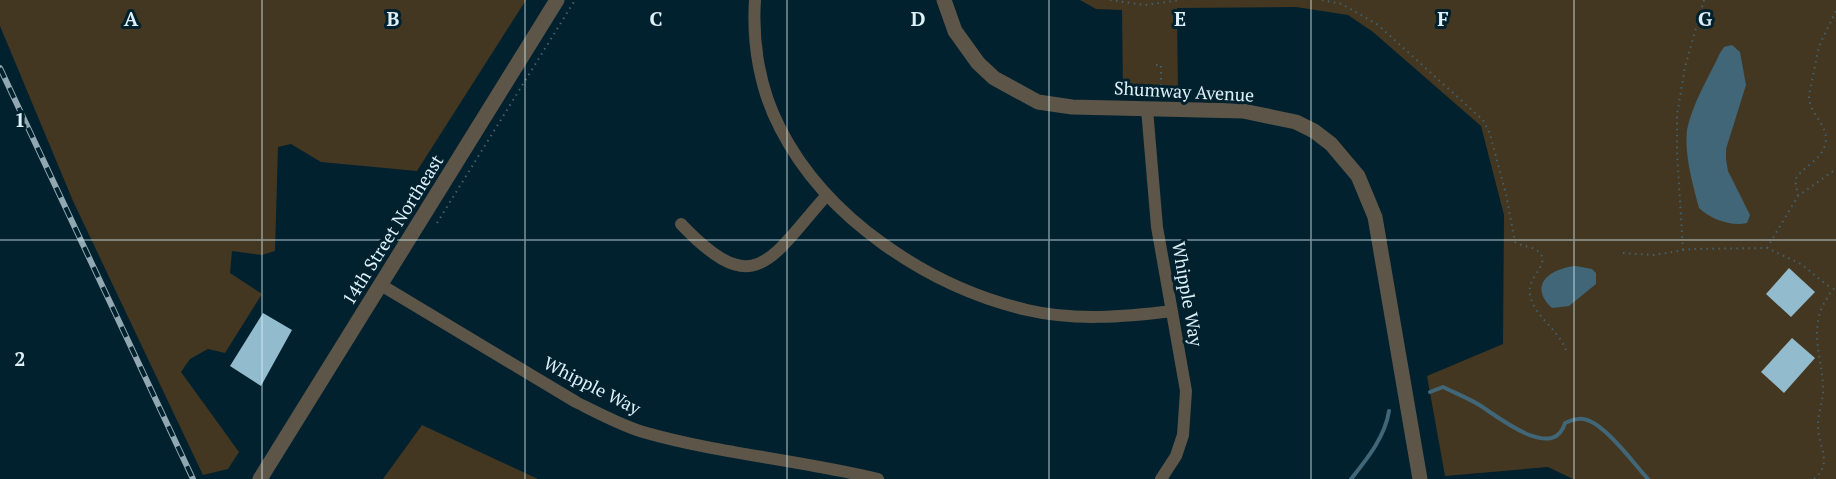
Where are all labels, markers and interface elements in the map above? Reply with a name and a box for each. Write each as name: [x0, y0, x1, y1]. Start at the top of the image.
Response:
text: A: [124, 5, 139, 32]
text: B: [387, 5, 400, 32]
text: C: [649, 5, 663, 32]
text: D: [911, 5, 925, 32]
text: E: [1174, 5, 1186, 32]
text: F: [1437, 5, 1449, 32]
text: G: [1698, 5, 1712, 32]
street label: Shumway Avenue: [1113, 75, 1255, 107]
text: 1: [14, 106, 26, 133]
street label: 14th Street Northeast: [336, 149, 448, 309]
street label: Whipple Way: [1167, 240, 1209, 349]
text: 2: [14, 345, 26, 372]
street label: Whipple Way: [540, 350, 646, 420]

